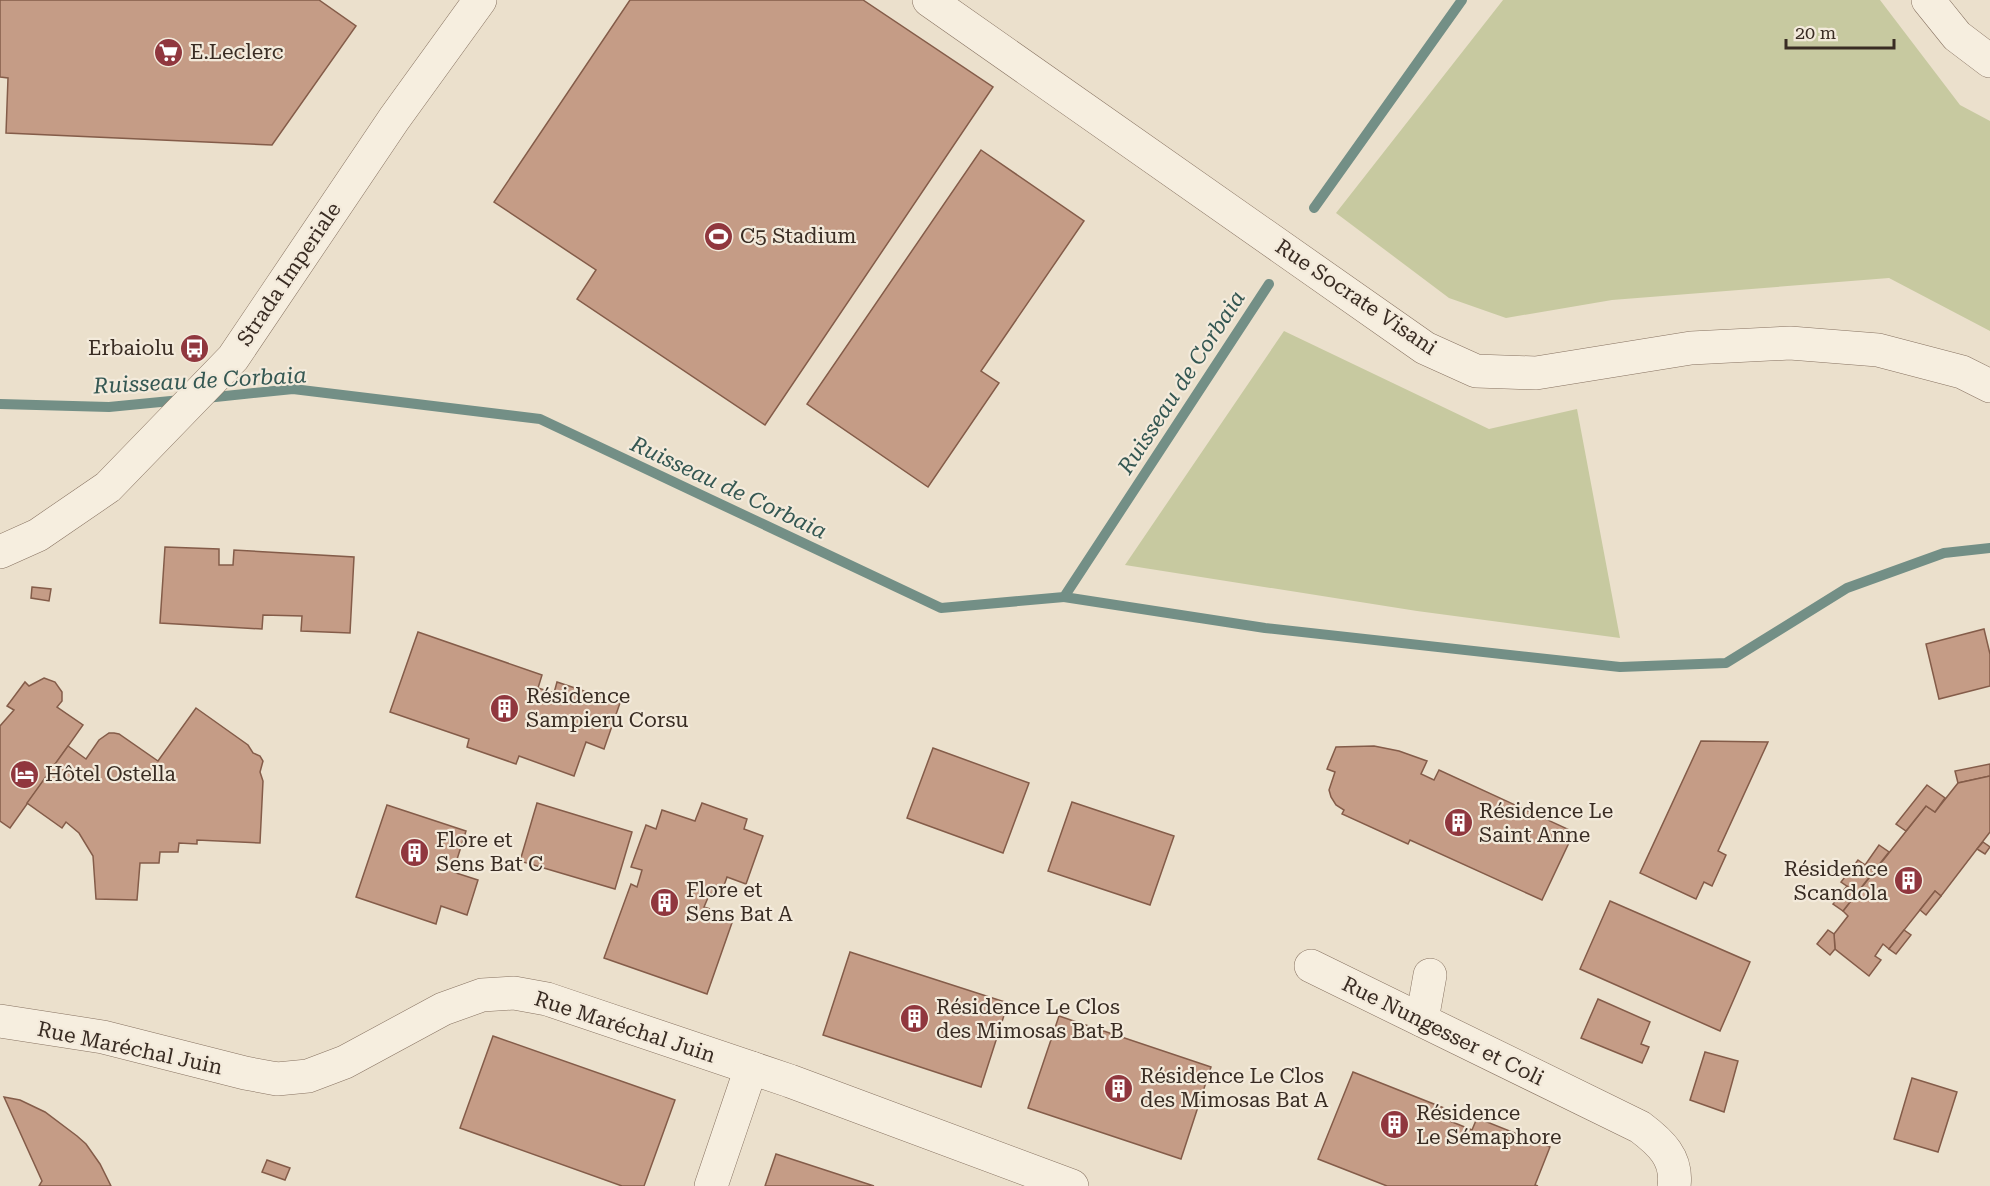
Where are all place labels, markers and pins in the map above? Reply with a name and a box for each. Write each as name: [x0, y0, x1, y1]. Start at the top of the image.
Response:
supermarket icon: E.Leclerc: [153, 36, 185, 68]
place label: E.Leclerc: [190, 40, 284, 64]
sports icon: C5 Stadium: [703, 220, 735, 252]
place label: C5 Stadium: [740, 224, 856, 248]
bus stop icon: Erbaiolu: [179, 332, 211, 364]
place label: Erbaiolu: [88, 336, 174, 360]
place label: Résidence Sampieru Corsu: [526, 684, 688, 732]
building icon: Résidence Sampieru Corsu: [489, 692, 521, 724]
hotel icon: Hôtel Ostella: [8, 758, 40, 790]
place label: Hôtel Ostella: [45, 762, 176, 786]
place label: Résidence Le Saint Anne: [1479, 799, 1613, 847]
building icon: Résidence Le Saint Anne: [1442, 807, 1474, 839]
place label: Flore et Sens Bat C: [436, 828, 543, 876]
building icon: Flore et Sens Bat C: [399, 836, 431, 868]
place label: Résidence Scandola: [1784, 857, 1889, 905]
building icon: Résidence Scandola: [1893, 865, 1925, 897]
place label: Flore et Sens Bat A: [686, 878, 793, 926]
building icon: Flore et Sens Bat A: [649, 886, 681, 918]
place label: Résidence Le Clos des Mimosas Bat B: [936, 995, 1124, 1043]
building icon: Résidence Le Clos des Mimosas Bat B: [899, 1003, 931, 1035]
place label: Résidence Le Clos des Mimosas Bat A: [1140, 1064, 1329, 1112]
building icon: Résidence Le Clos des Mimosas Bat A: [1103, 1072, 1135, 1104]
place label: Résidence Le Sémaphore: [1416, 1101, 1562, 1149]
building icon: Résidence Le Sémaphore: [1379, 1109, 1411, 1141]

